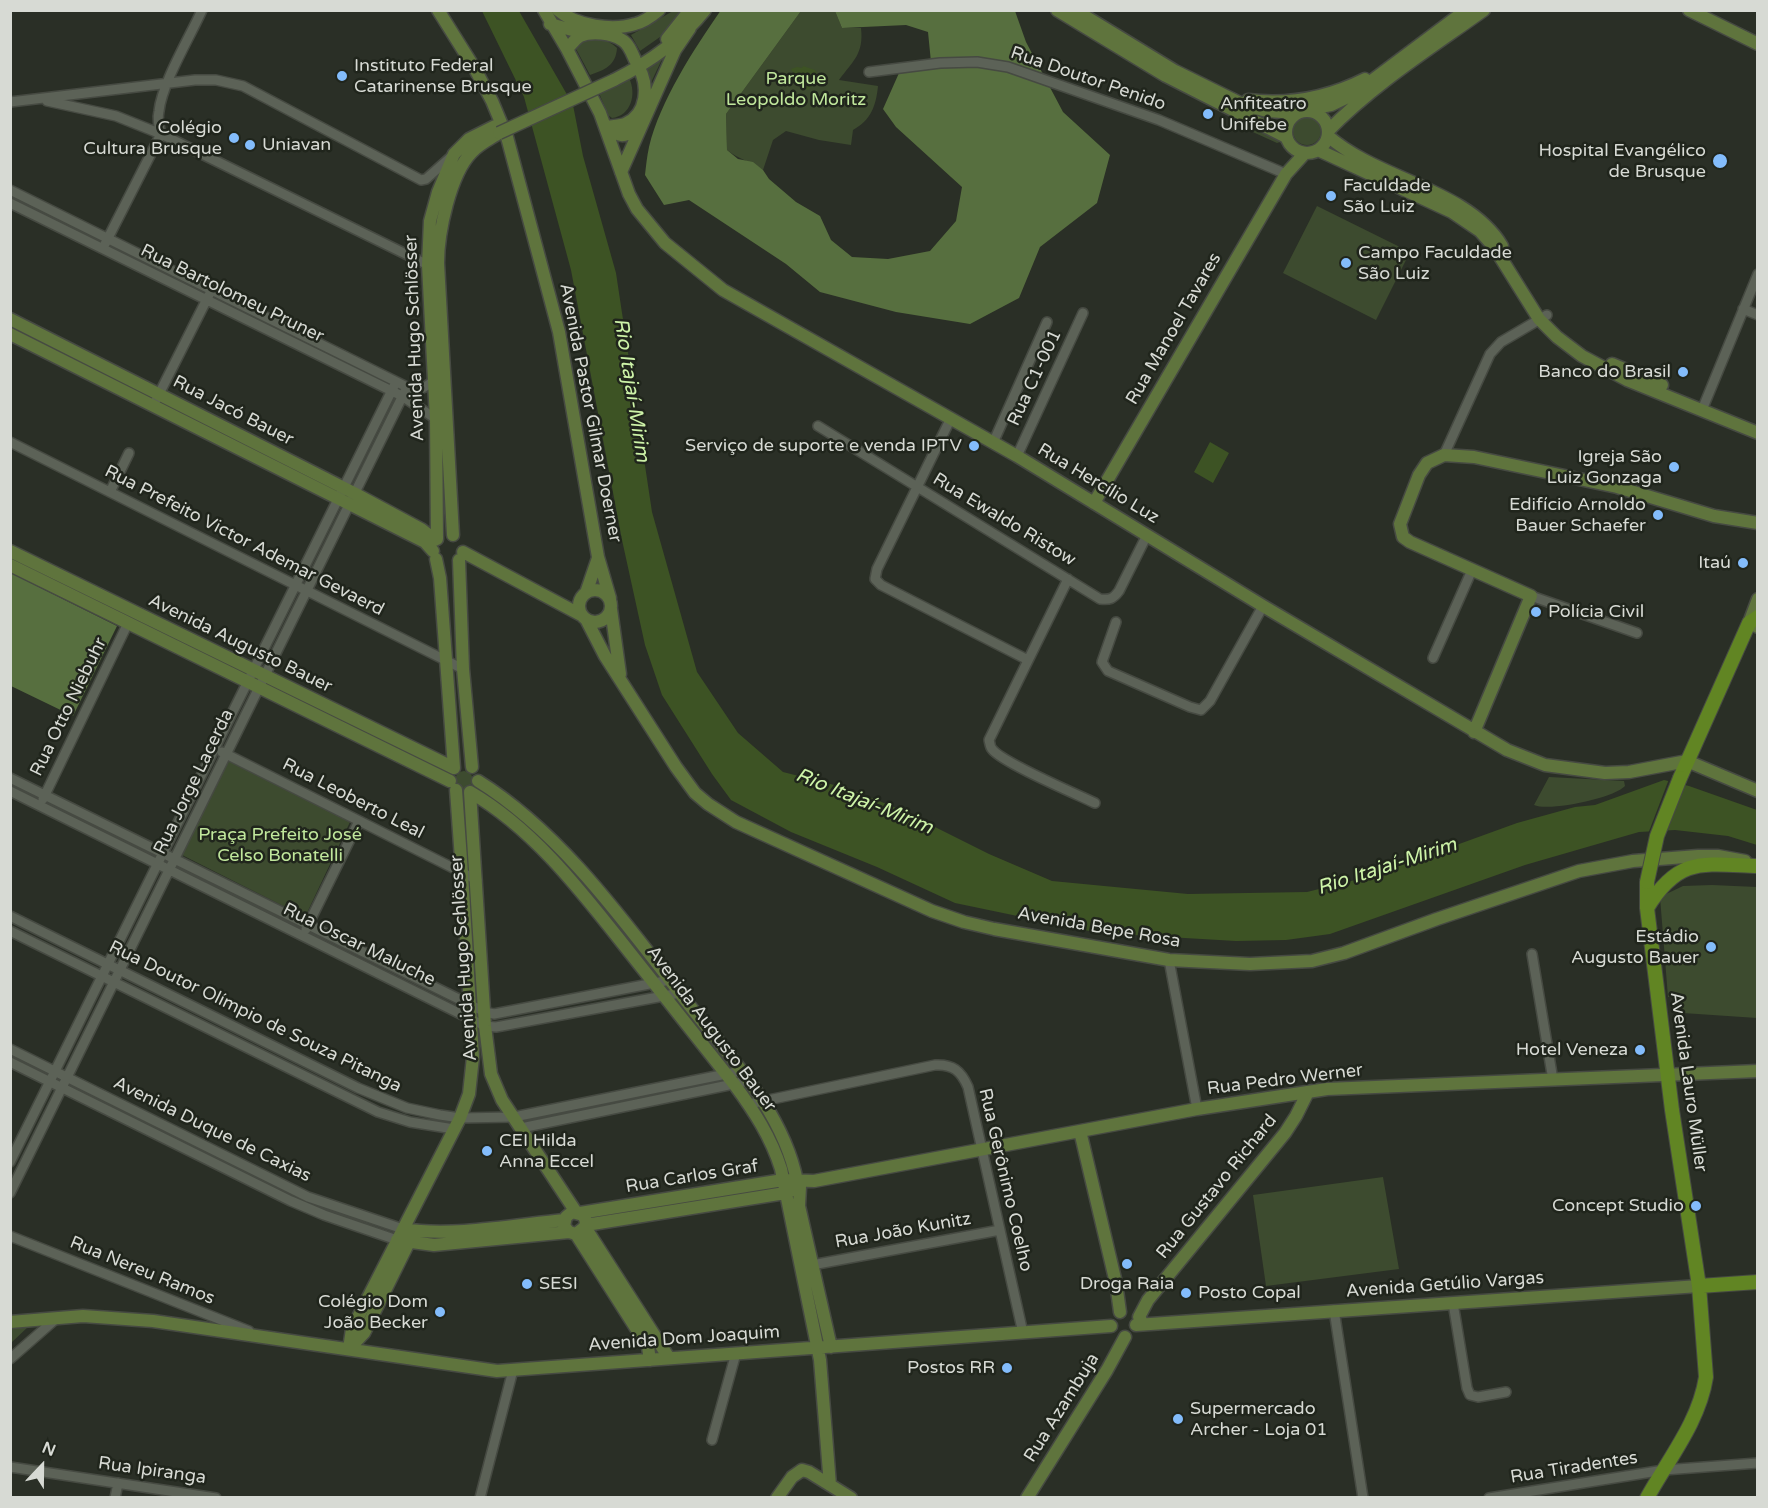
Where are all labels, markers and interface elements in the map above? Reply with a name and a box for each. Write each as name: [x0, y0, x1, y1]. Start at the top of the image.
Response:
street label: Rua Doutor Penido: [1008, 42, 1168, 116]
place label: Instituto Federal Catarinense Brusque: [354, 55, 532, 98]
park label: Parque Leopoldo Moritz: [726, 68, 866, 110]
marker: Instituto Federal Catarinense Brusque: [335, 69, 349, 83]
place label: Anfiteatro Unifebe: [1220, 93, 1307, 136]
marker: Anfiteatro Unifebe: [1201, 107, 1215, 121]
place label: Colégio Cultura Brusque: [83, 117, 222, 160]
marker: Colégio Cultura Brusque: [227, 131, 241, 145]
place label: Uniavan: [262, 134, 331, 156]
marker: Uniavan: [243, 138, 257, 152]
place label: Hospital Evangélico de Brusque: [1538, 140, 1706, 182]
marker: Hospital Evangélico de Brusque: [1711, 152, 1729, 170]
place label: Faculdade São Luiz: [1343, 175, 1431, 218]
marker: Faculdade São Luiz: [1324, 189, 1338, 203]
street label: Avenida Hugo Schlösser: [401, 234, 429, 442]
street label: Rua Bartolomeu Pruner: [137, 240, 327, 348]
place label: Campo Faculdade São Luiz: [1358, 242, 1512, 284]
street label: Rua Manoel Tavares: [1122, 249, 1226, 409]
marker: Campo Faculdade São Luiz: [1339, 256, 1353, 270]
street label: Avenida Pastor Gilmar Doerner: [554, 282, 626, 544]
water label: Rio Itajaí-Mirim: [608, 316, 654, 464]
street label: Rua C1-001: [1003, 326, 1067, 430]
place label: Banco do Brasil: [1538, 361, 1671, 383]
marker: Banco do Brasil: [1676, 365, 1690, 379]
street label: Rua Jacó Bauer: [169, 371, 297, 451]
place label: Serviço de suporte e venda IPTV: [685, 435, 962, 457]
marker: Serviço de suporte e venda IPTV: [967, 439, 981, 453]
street label: Rua Hercílio Luz: [1033, 439, 1163, 529]
place label: Igreja São Luiz Gonzaga: [1546, 446, 1662, 488]
marker: Igreja São Luiz Gonzaga: [1667, 460, 1681, 474]
street label: Rua Prefeito Victor Ademar Gevaerd: [101, 461, 387, 621]
street label: Rua Ewaldo Ristow: [928, 469, 1080, 571]
place label: Edifício Arnoldo Bauer Schaefer: [1509, 494, 1646, 536]
marker: Edifício Arnoldo Bauer Schaefer: [1651, 508, 1665, 522]
place label: Itaú: [1698, 552, 1731, 574]
marker: Itaú: [1736, 556, 1750, 570]
street label: Avenida Augusto Bauer: [145, 590, 335, 698]
place label: Polícia Civil: [1548, 601, 1644, 623]
marker: Polícia Civil: [1529, 605, 1543, 619]
street label: Rua Otto Niebuhr: [26, 634, 112, 780]
street label: Rua Jorge Lacerda: [149, 706, 239, 858]
street label: Rua Leoberto Leal: [279, 754, 427, 844]
water label: Rio Itajaí-Mirim: [792, 764, 936, 840]
park label: Praça Prefeito José Celso Bonatelli: [198, 824, 362, 866]
water label: Rio Itajaí-Mirim: [1314, 833, 1460, 901]
street label: Avenida Hugo Schlösser: [446, 854, 482, 1062]
street label: Rua Oscar Maluche: [279, 899, 439, 991]
street label: Avenida Bepe Rosa: [1016, 903, 1182, 953]
place label: Estádio Augusto Bauer: [1571, 926, 1699, 968]
street label: Rua Doutor Olímpio de Souza Pitanga: [105, 936, 405, 1098]
marker: Estádio Augusto Bauer: [1704, 940, 1718, 954]
street label: Avenida Augusto Bauer: [642, 942, 780, 1116]
street label: Avenida Lauro Müller: [1665, 990, 1711, 1174]
place label: Hotel Veneza: [1516, 1039, 1628, 1061]
marker: Hotel Veneza: [1633, 1043, 1647, 1057]
street label: Rua Pedro Werner: [1206, 1060, 1364, 1100]
street label: Avenida Duque de Caxias: [110, 1073, 314, 1187]
street label: Rua Gerônimo Coelho: [973, 1086, 1037, 1274]
street label: Rua Gustavo Richard: [1152, 1110, 1282, 1264]
place label: CEI Hilda Anna Eccel: [499, 1130, 594, 1172]
marker: CEI Hilda Anna Eccel: [480, 1144, 494, 1158]
street label: Rua Carlos Graf: [624, 1156, 760, 1198]
place label: Concept Studio: [1552, 1195, 1684, 1217]
marker: Concept Studio: [1689, 1199, 1703, 1213]
street label: Rua João Kunitz: [833, 1208, 973, 1254]
street label: Rua Nereu Ramos: [66, 1232, 218, 1310]
marker: Droga Raia: [1120, 1257, 1134, 1271]
street label: Avenida Getúlio Vargas: [1345, 1267, 1545, 1303]
place label: SESI: [539, 1273, 578, 1295]
place label: Droga Raia: [1080, 1273, 1174, 1295]
marker: SESI: [520, 1277, 534, 1291]
place label: Posto Copal: [1198, 1282, 1301, 1304]
marker: Posto Copal: [1179, 1286, 1193, 1300]
place label: Colégio Dom João Becker: [318, 1291, 428, 1334]
marker: Colégio Dom João Becker: [433, 1305, 447, 1319]
street label: Avenida Dom Joaquim: [587, 1322, 781, 1356]
street label: Rua Azambuja: [1020, 1349, 1104, 1467]
place label: Postos RR: [907, 1357, 995, 1379]
marker: Postos RR: [1000, 1361, 1014, 1375]
place label: Supermercado Archer - Loja 01: [1190, 1398, 1328, 1440]
marker: Supermercado Archer - Loja 01: [1171, 1412, 1185, 1426]
north arrow: [12, 1436, 72, 1496]
text: N: [39, 1438, 58, 1461]
street label: Rua Tiradentes: [1509, 1447, 1639, 1489]
street label: Rua Ipiranga: [97, 1453, 207, 1489]

